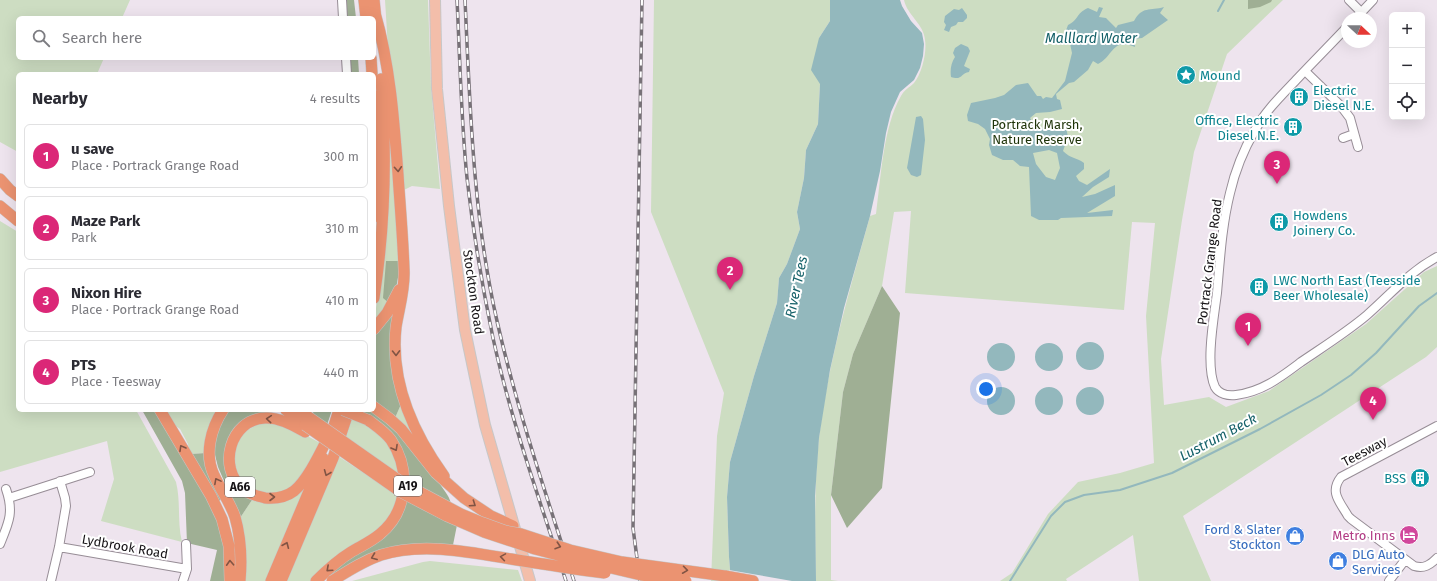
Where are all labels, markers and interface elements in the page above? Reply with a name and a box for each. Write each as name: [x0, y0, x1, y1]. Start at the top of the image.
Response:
north arrow: [1341, 12, 1377, 48]
map controls: [1389, 12, 1425, 120]
button: +: [1389, 12, 1425, 48]
search box: [16, 16, 376, 60]
icon: search: [30, 27, 52, 49]
text: Search here: [62, 29, 142, 47]
water label: Malllard Water: [1045, 30, 1138, 47]
button: −: [1389, 48, 1425, 84]
place icon: Mound: [1175, 64, 1197, 86]
place label: Mound: [1200, 68, 1241, 83]
place label: Electric Diesel N.E.: [1313, 83, 1375, 113]
button: locate: [1389, 84, 1425, 120]
building icon: Electric Diesel N.E.: [1288, 86, 1310, 108]
text: Nearby: [32, 88, 87, 109]
text: 4 results: [310, 91, 360, 106]
place label: Office, Electric Diesel N.E.: [1195, 113, 1279, 143]
building icon: Office, Electric Diesel N.E.: [1282, 116, 1304, 138]
park label: Portrack Marsh, Nature Reserve: [991, 117, 1083, 147]
text: u save: [71, 140, 114, 158]
text: 1: [43, 149, 49, 164]
text: 300 m: [323, 149, 359, 164]
pin: 3: [1264, 151, 1290, 184]
text: Place · Portrack Grange Road: [71, 158, 239, 173]
one-way arrow: [393, 166, 402, 172]
street label: Portrack Grange Road: [1194, 198, 1225, 326]
place label: Howdens Joinery Co.: [1293, 208, 1355, 238]
building icon: Howdens Joinery Co.: [1268, 211, 1290, 233]
text: Maze Park: [71, 212, 140, 230]
text: 2: [43, 221, 49, 236]
text: 310 m: [325, 221, 359, 236]
text: Park: [71, 230, 97, 245]
street label: Stockton Road: [460, 249, 487, 335]
water label: River Tees: [782, 254, 811, 319]
pin: 2: [717, 257, 743, 290]
place label: LWC North East (Teesside Beer Wholesale): [1273, 273, 1421, 303]
building icon: LWC North East (Teesside Beer Wholesale): [1248, 276, 1270, 298]
text: Nixon Hire: [71, 284, 142, 302]
text: 3: [43, 293, 49, 308]
text: 410 m: [325, 293, 359, 308]
text: Place · Portrack Grange Road: [71, 302, 239, 317]
pin: 1: [1235, 313, 1261, 346]
one-way arrow: [392, 350, 400, 356]
text: PTS: [71, 356, 96, 374]
text: 4: [42, 365, 50, 380]
text: 440 m: [323, 365, 359, 380]
text: Place · Teesway: [71, 374, 161, 389]
your location: [976, 379, 996, 399]
pin: 4: [1360, 387, 1386, 420]
water label: Lustrum Beck: [1177, 410, 1260, 465]
one-way arrow: [266, 415, 272, 424]
street label: Teesway: [1339, 433, 1390, 469]
one-way arrow: [390, 444, 397, 451]
one-way arrow: [180, 445, 187, 452]
building icon: BSS: [1409, 467, 1431, 489]
one-way arrow: [323, 470, 331, 477]
place label: BSS: [1384, 471, 1406, 486]
road number: A19: [394, 476, 422, 496]
road number: A66: [225, 477, 255, 497]
one-way arrow: [214, 478, 222, 485]
one-way arrow: [269, 493, 275, 501]
one-way arrow: [468, 499, 475, 506]
place label: Ford & Slater Stockton: [1204, 522, 1281, 552]
hotel icon: Metro Inns: [1398, 524, 1420, 546]
shop icon: Ford & Slater Stockton: [1284, 525, 1306, 547]
place label: Metro Inns: [1332, 528, 1395, 543]
street label: Lydbrook Road: [81, 532, 169, 561]
one-way arrow: [554, 541, 561, 550]
one-way arrow: [282, 542, 290, 549]
place label: DLG Auto Services: [1352, 547, 1405, 577]
shop icon: DLG Auto Services: [1327, 550, 1349, 572]
one-way arrow: [371, 553, 378, 561]
one-way arrow: [500, 553, 506, 562]
one-way arrow: [225, 560, 234, 566]
one-way arrow: [326, 564, 333, 571]
one-way arrow: [682, 565, 688, 574]

